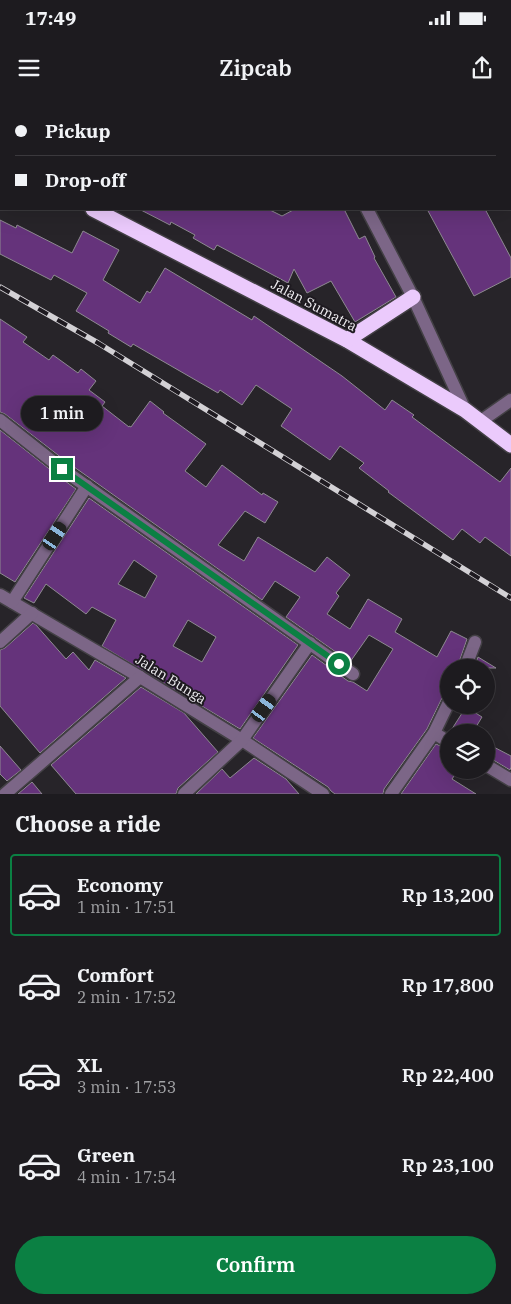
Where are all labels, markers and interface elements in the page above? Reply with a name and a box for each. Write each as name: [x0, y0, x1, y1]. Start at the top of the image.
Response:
text: 17:49: [25, 6, 76, 30]
text: Zipcab: [219, 53, 292, 82]
icon: menu: [15, 54, 43, 82]
icon: share: [468, 54, 496, 82]
text: Pickup: [45, 119, 110, 143]
text: Drop-off: [45, 168, 126, 192]
street label: Jalan Sumatra: [268, 275, 360, 335]
callout: 1 min: [21, 396, 103, 432]
text: 1 min: [40, 403, 84, 423]
route end: [51, 458, 73, 480]
car: [40, 519, 69, 553]
street label: Jalan Bunga: [132, 650, 210, 708]
route start: [328, 653, 350, 675]
map controls: [440, 659, 495, 779]
button: locate: [440, 659, 495, 714]
car: [249, 691, 278, 725]
button: layers: [440, 724, 495, 779]
text: Choose a ride: [15, 809, 161, 838]
icon: car: [17, 873, 62, 918]
text: Economy: [77, 873, 163, 897]
text: Rp 13,200: [402, 883, 494, 907]
text: 1 min · 17:51: [77, 897, 176, 917]
icon: car: [17, 963, 62, 1008]
text: Comfort: [77, 963, 154, 987]
text: Rp 17,800: [402, 973, 494, 997]
text: 2 min · 17:52: [77, 987, 176, 1007]
icon: car: [17, 1053, 62, 1098]
text: XL: [77, 1053, 103, 1077]
text: Rp 22,400: [402, 1063, 494, 1087]
text: 3 min · 17:53: [77, 1077, 176, 1097]
icon: car: [17, 1143, 62, 1188]
text: Green: [77, 1143, 135, 1167]
text: Rp 23,100: [402, 1153, 494, 1177]
text: 4 min · 17:54: [77, 1167, 176, 1187]
button: Confirm: [15, 1236, 496, 1294]

